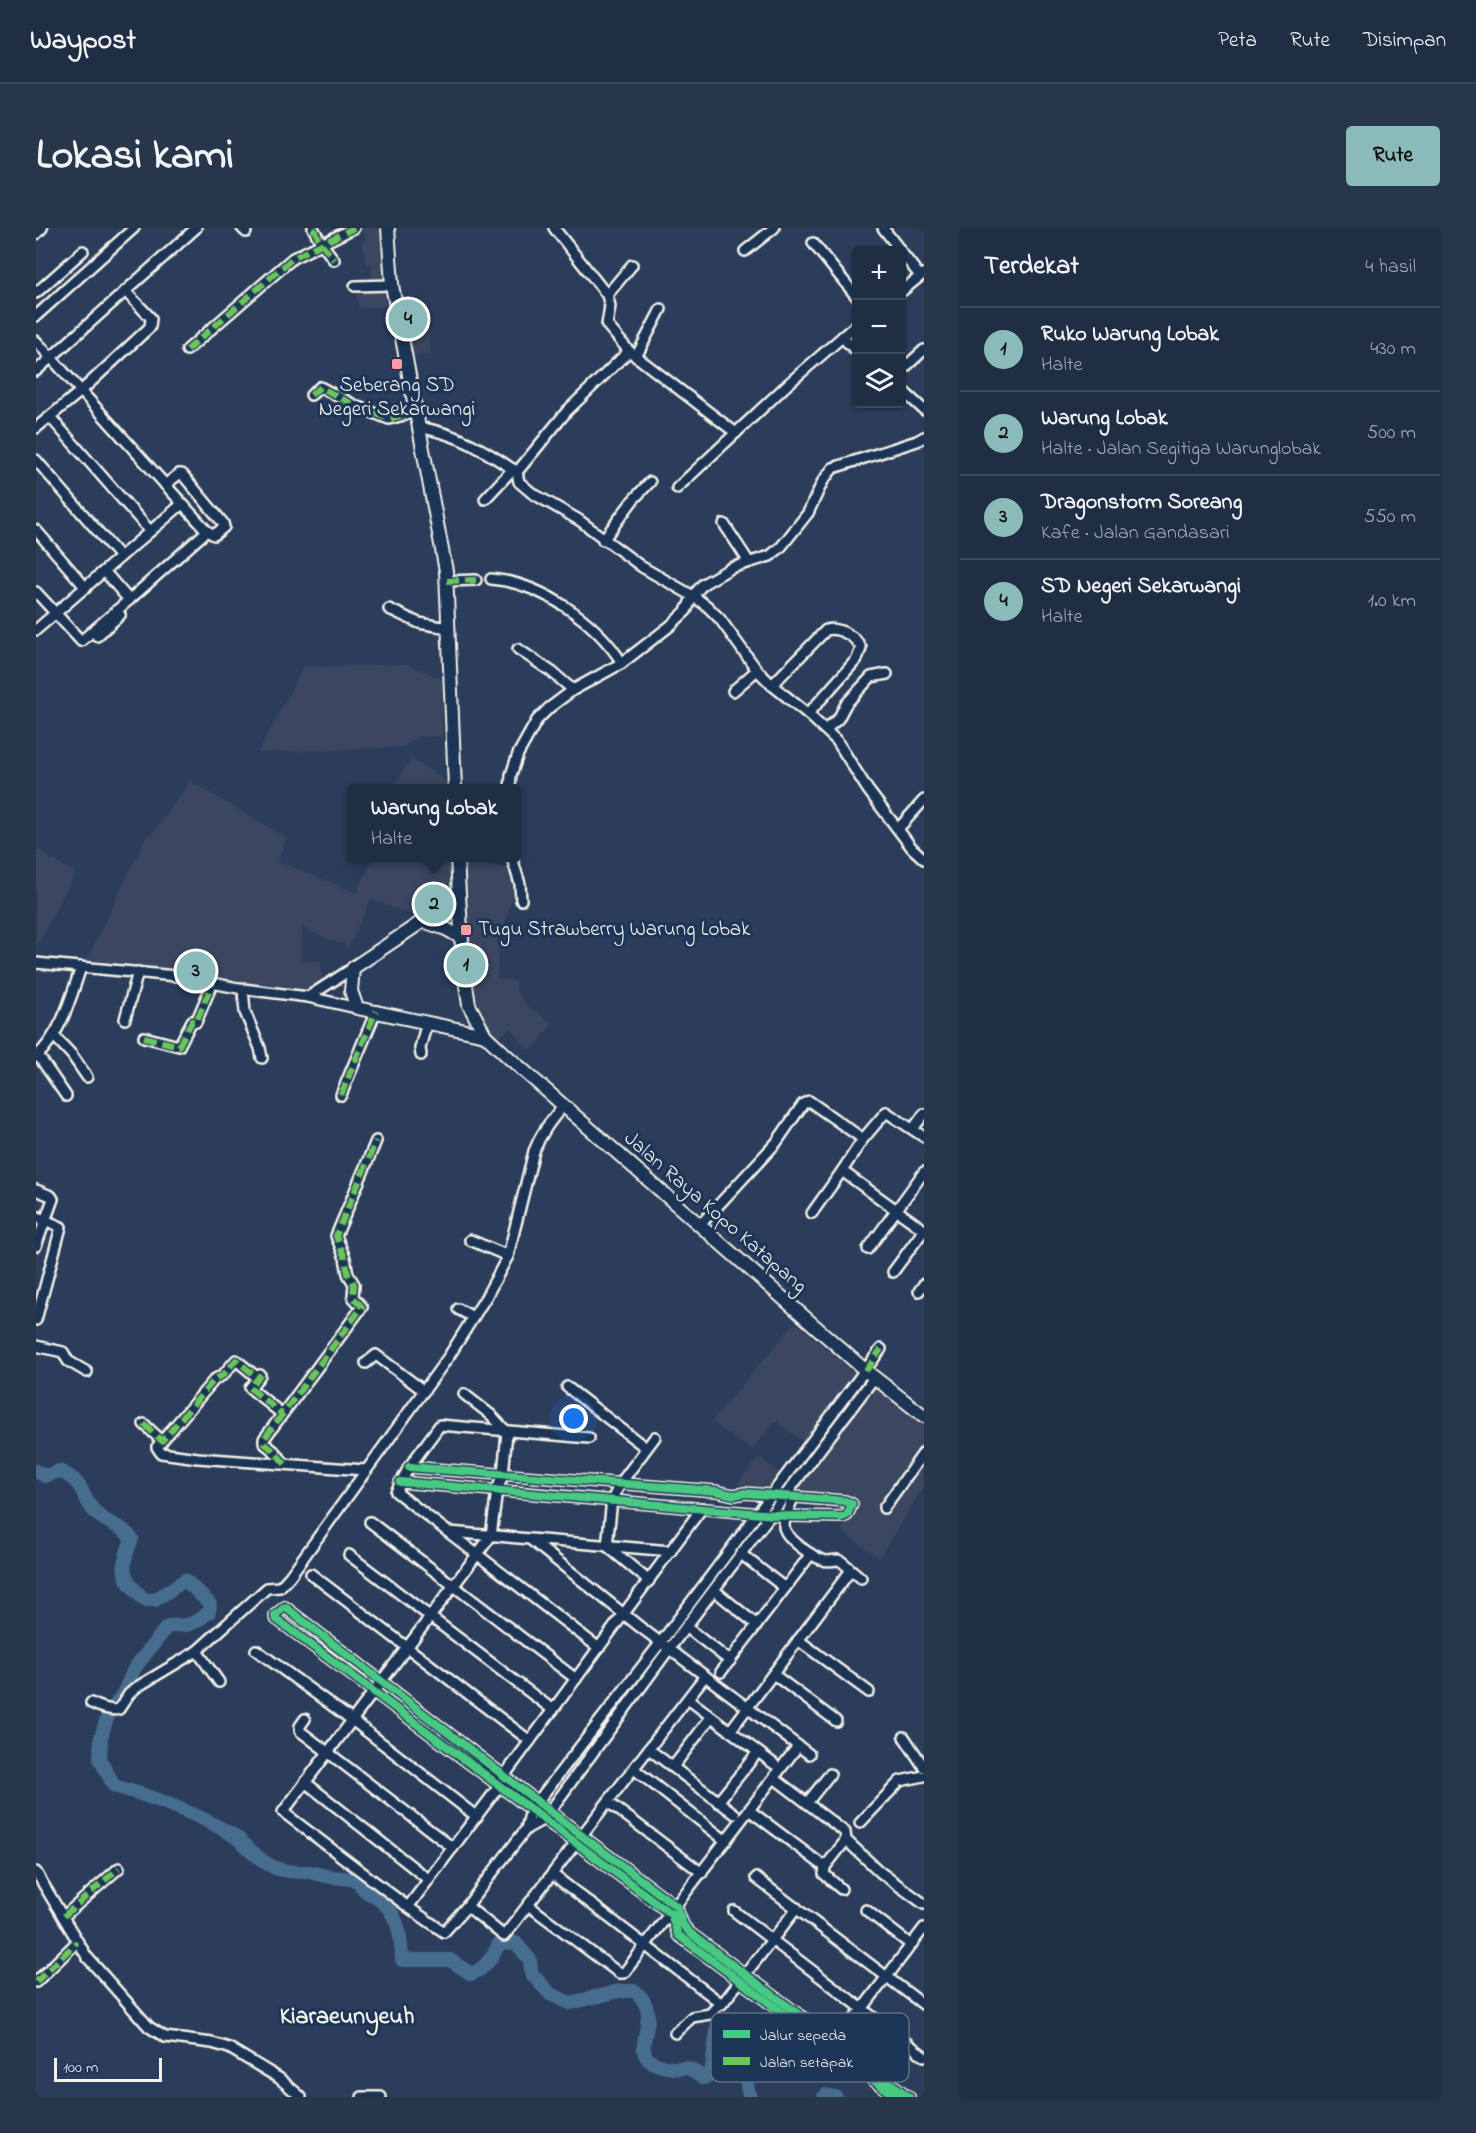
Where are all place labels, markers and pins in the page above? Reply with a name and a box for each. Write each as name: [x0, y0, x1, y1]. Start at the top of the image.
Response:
pin: 4: [388, 296, 428, 341]
marker: Seberang SD Negeri Sekarwangi: [390, 357, 404, 371]
place label: Seberang SD Negeri Sekarwangi: [319, 371, 475, 427]
pin: 2: [414, 882, 454, 926]
place label: Tugu Strawberry Warung Lobak: [478, 915, 751, 947]
marker: Tugu Strawberry Warung Lobak: [459, 923, 473, 937]
pin: 1: [446, 942, 486, 988]
pin: 3: [176, 948, 216, 994]

